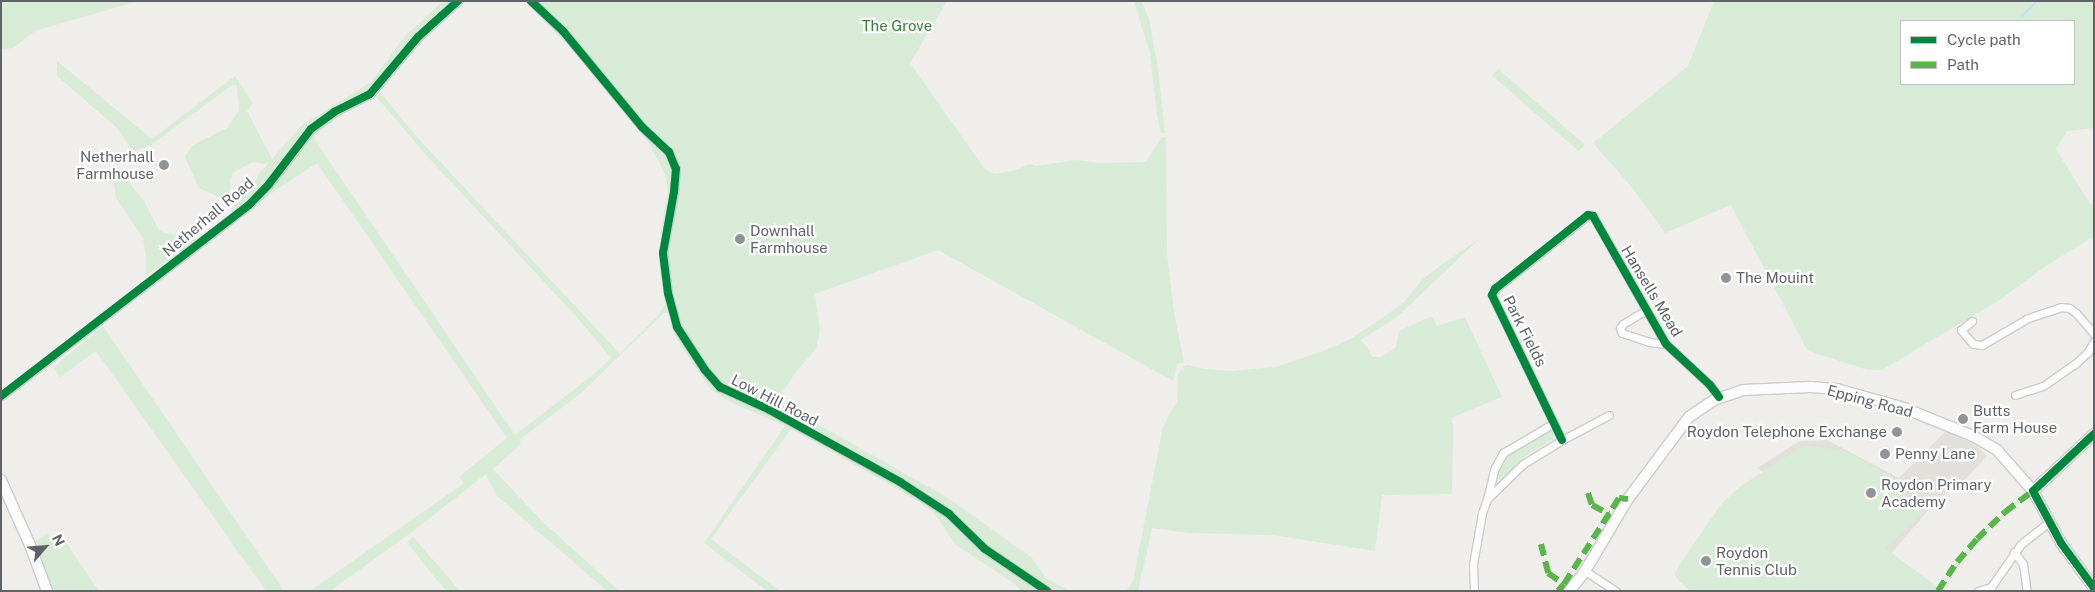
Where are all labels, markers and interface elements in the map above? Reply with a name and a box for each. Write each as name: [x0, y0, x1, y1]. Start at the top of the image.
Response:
park label: The Grove: [862, 17, 932, 35]
legend: [1900, 20, 2075, 85]
text: Cycle path: [1947, 31, 2021, 48]
text: Path: [1947, 56, 1979, 73]
place label: Netherhall Farmhouse: [76, 147, 154, 182]
marker: Netherhall Farmhouse: [158, 159, 170, 171]
street label: Netherhall Road: [159, 174, 257, 260]
place label: Downhall Farmhouse: [750, 221, 828, 256]
marker: Downhall Farmhouse: [734, 233, 746, 245]
street label: Hansells Mead: [1618, 242, 1686, 340]
place label: The Mouint: [1736, 269, 1814, 287]
marker: The Mouint: [1720, 272, 1732, 284]
street label: Park Fields: [1499, 292, 1551, 370]
street label: Low Hill Road: [728, 370, 822, 430]
street label: Epping Road: [1825, 381, 1915, 421]
place label: Butts Farm House: [1973, 401, 2057, 436]
marker: Butts Farm House: [1957, 413, 1969, 425]
place label: Roydon Telephone Exchange: [1687, 423, 1887, 441]
marker: Roydon Telephone Exchange: [1891, 426, 1903, 438]
place label: Penny Lane: [1895, 445, 1976, 463]
marker: Penny Lane: [1879, 448, 1891, 460]
place label: Roydon Primary Academy: [1881, 475, 1991, 510]
marker: Roydon Primary Academy: [1865, 487, 1877, 499]
north arrow: [20, 522, 70, 572]
text: N: [49, 532, 68, 549]
place label: Roydon Tennis Club: [1716, 543, 1797, 578]
marker: Roydon Tennis Club: [1700, 555, 1712, 567]

